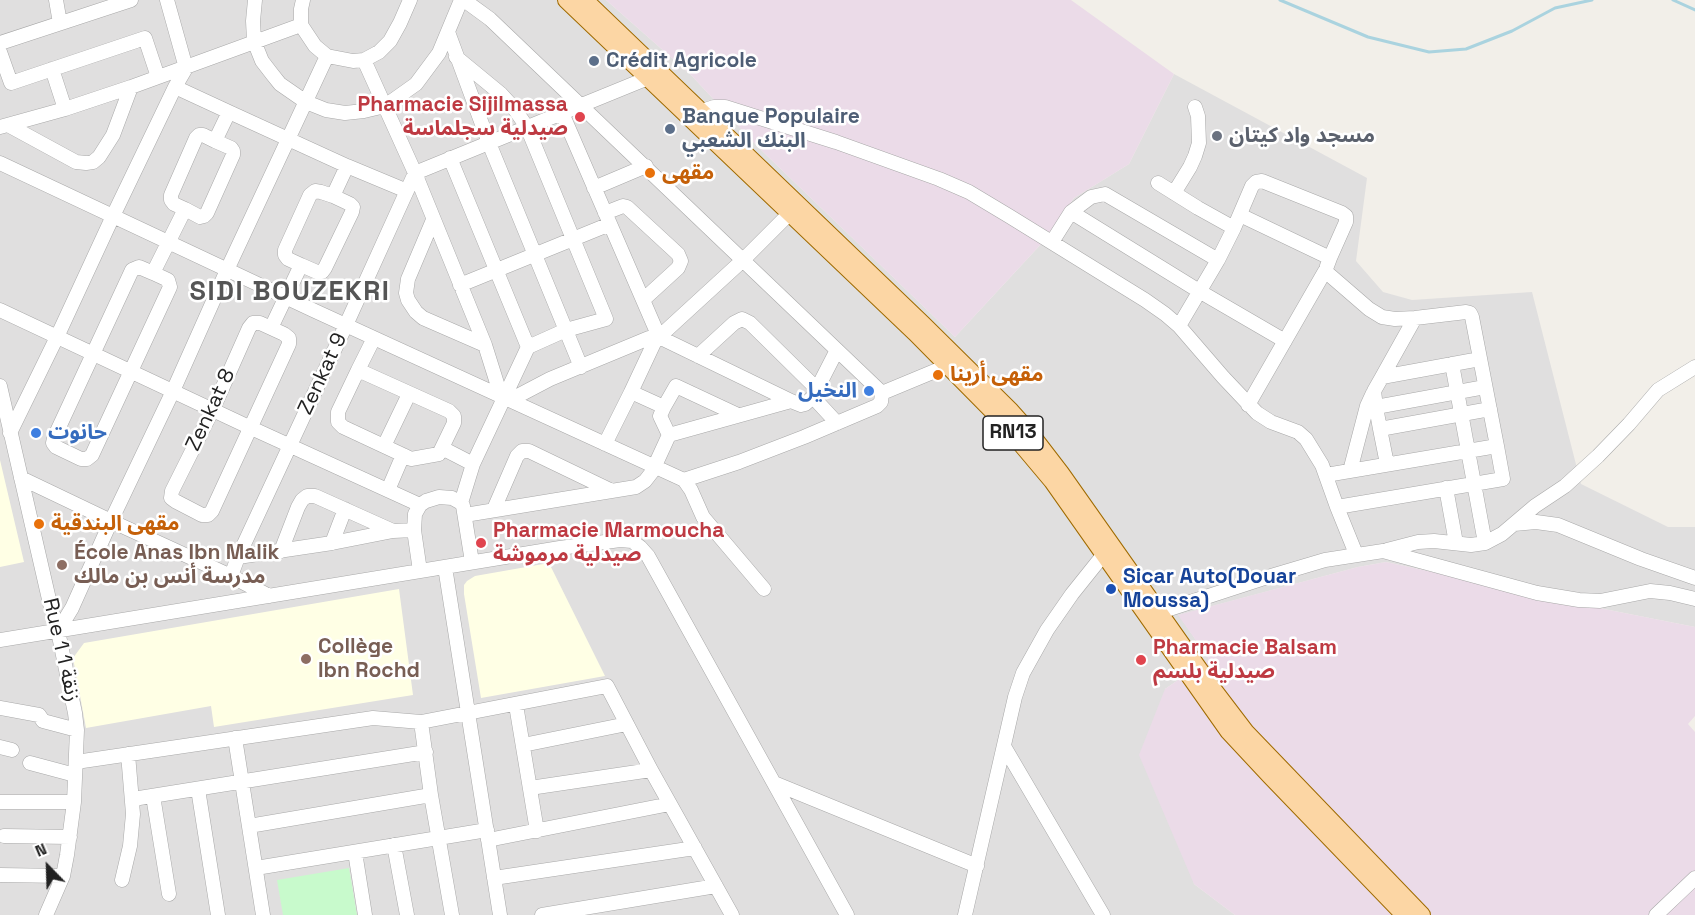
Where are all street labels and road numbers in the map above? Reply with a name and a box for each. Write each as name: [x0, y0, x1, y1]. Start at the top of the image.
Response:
street label: Zenkat 9: [293, 329, 353, 419]
street label: Zenkat 8: [181, 365, 241, 455]
road number: RN13: [983, 416, 1043, 450]
street label: Rue 1 زنقة 1: [37, 596, 85, 704]

